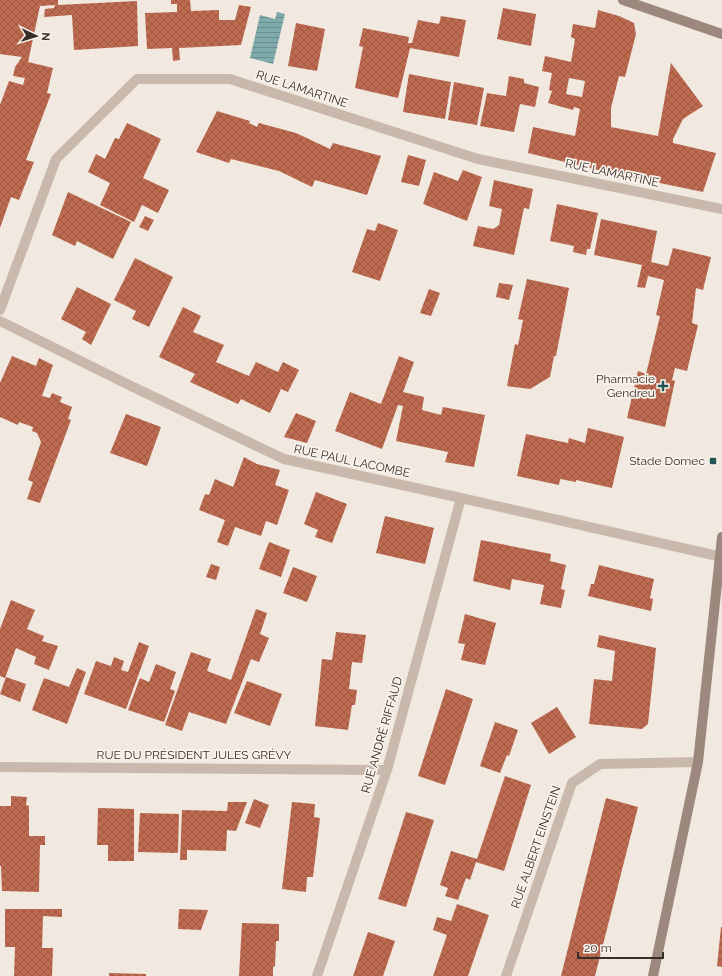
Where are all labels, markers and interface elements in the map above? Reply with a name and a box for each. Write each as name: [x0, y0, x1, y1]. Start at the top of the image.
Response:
north arrow: [16, 16, 56, 56]
text: N: [39, 32, 52, 41]
street label: RUE LAMARTINE: [254, 68, 350, 110]
street label: RUE LAMARTINE: [564, 156, 660, 190]
place label: Pharmacie Gendreu: [596, 372, 655, 400]
marker: Pharmacie Gendreu: [658, 381, 668, 391]
street label: RUE PAUL LACOMBE: [293, 442, 411, 480]
place label: Stade Domec: [629, 454, 705, 468]
marker: Stade Domec: [708, 456, 718, 466]
street label: RUE ANDRÉ RIFFAUD: [359, 675, 405, 795]
street label: RUE DU PRÉSIDENT JULES GRÉVY: [97, 748, 292, 762]
street label: RUE ALBERT EINSTEIN: [508, 784, 564, 910]
scale bar: [578, 934, 663, 960]
text: 20 m: [584, 941, 612, 955]

